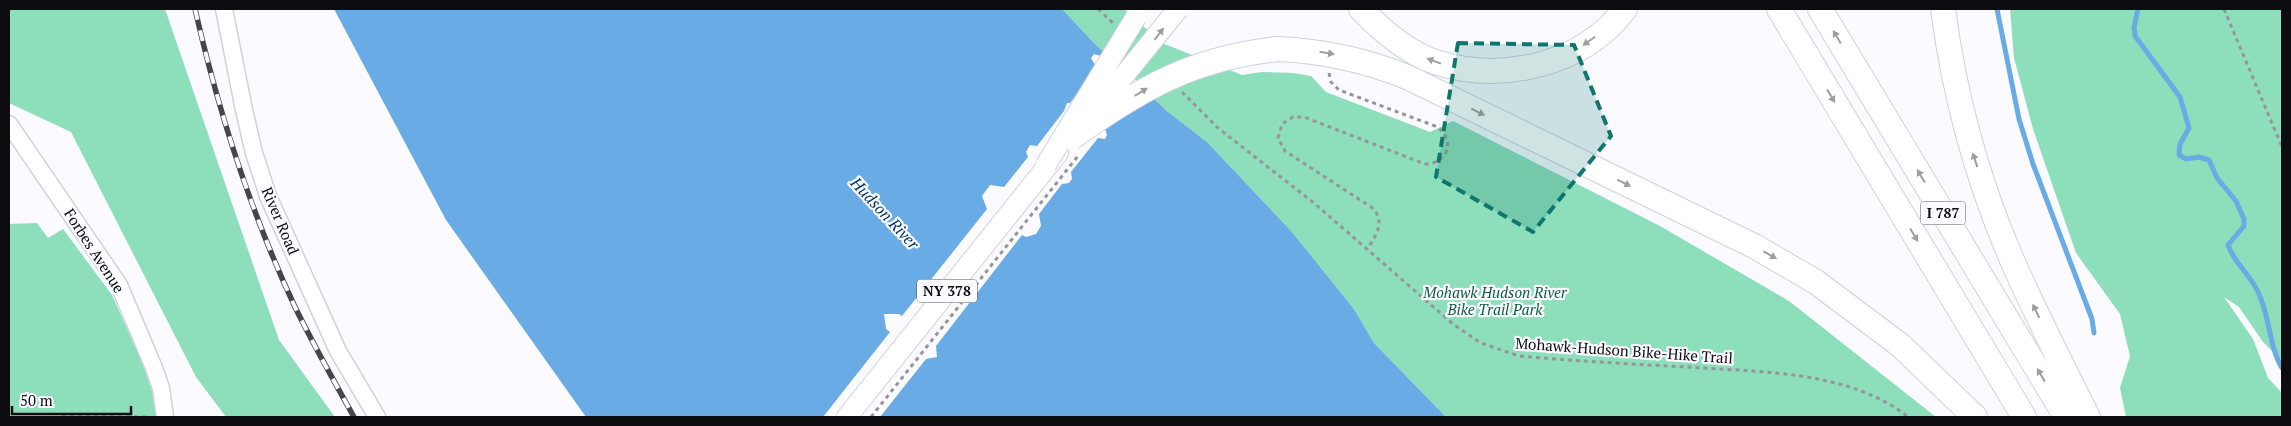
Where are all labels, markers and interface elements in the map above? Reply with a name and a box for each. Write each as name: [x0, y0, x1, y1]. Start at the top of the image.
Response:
one-way arrow: [1153, 28, 1164, 41]
one-way arrow: [1833, 31, 1842, 44]
one-way arrow: [1583, 36, 1596, 46]
one-way arrow: [1319, 50, 1335, 58]
one-way arrow: [1427, 57, 1442, 64]
one-way arrow: [1134, 87, 1147, 96]
one-way arrow: [1826, 89, 1835, 102]
one-way arrow: [1471, 108, 1485, 116]
one-way arrow: [1971, 152, 1979, 167]
one-way arrow: [1916, 170, 1925, 183]
water label: Hudson River: [845, 171, 925, 254]
one-way arrow: [1617, 179, 1631, 187]
street label: River Road: [258, 184, 304, 258]
road number: I 787: [1920, 202, 1966, 224]
street label: Forbes Avenue: [60, 204, 130, 297]
one-way arrow: [1910, 228, 1919, 241]
one-way arrow: [1763, 250, 1776, 259]
road number: NY 378: [917, 280, 977, 302]
park label: Mohawk Hudson River Bike Trail Park: [1422, 282, 1568, 319]
one-way arrow: [2031, 304, 2039, 318]
street label: Mohawk-Hudson Bike-Hike Trail: [1515, 332, 1734, 368]
one-way arrow: [2036, 369, 2046, 382]
scale bar: [12, 384, 131, 416]
text: 50 m: [20, 390, 53, 410]

